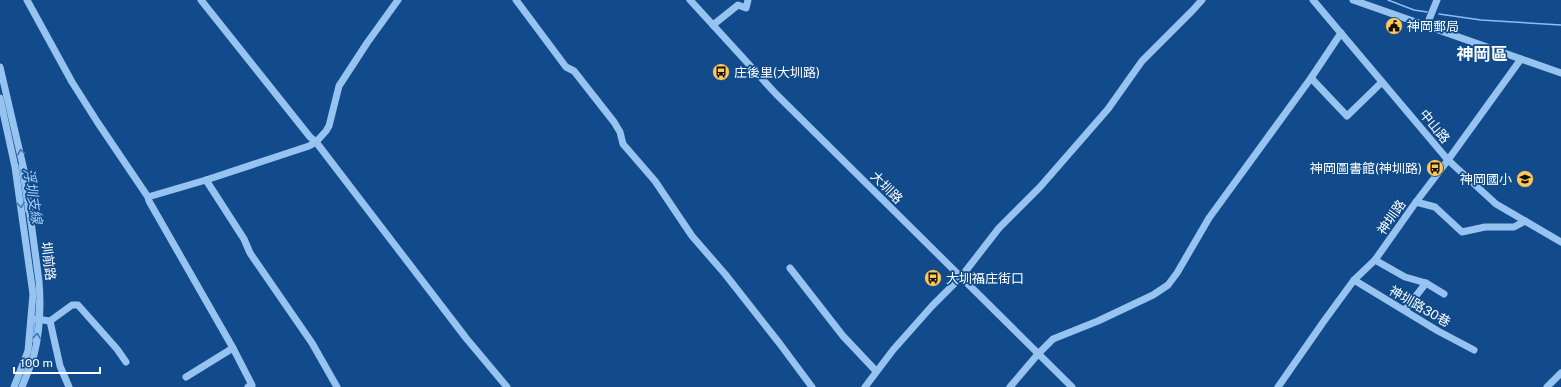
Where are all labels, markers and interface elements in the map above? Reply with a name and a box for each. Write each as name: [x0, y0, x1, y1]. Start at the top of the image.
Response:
public building icon: 神岡郵局: [1384, 16, 1404, 36]
place label: 神岡郵局: [1407, 19, 1459, 34]
district label: 神岡區: [1457, 44, 1508, 64]
bus stop icon: 庄後里(大圳路): [711, 62, 731, 82]
place label: 庄後里(大圳路): [734, 65, 820, 80]
street label: 中山路: [1416, 107, 1453, 146]
one-way arrow: [17, 149, 25, 155]
bus stop icon: 神岡圖書館(神圳路): [1425, 158, 1445, 178]
place label: 神岡圖書館(神圳路): [1310, 161, 1422, 176]
water label: 浮圳支線: [21, 167, 46, 227]
street label: 大圳路: [868, 168, 906, 206]
school or university icon: 神岡國小: [1515, 169, 1535, 189]
place label: 神岡國小: [1460, 172, 1512, 187]
street label: 神圳路: [1374, 197, 1409, 238]
one-way arrow: [16, 201, 25, 208]
street label: 圳前路: [39, 241, 58, 281]
bus stop icon: 大圳福庄街口: [923, 268, 943, 288]
place label: 大圳福庄街口: [946, 271, 1024, 286]
street label: 神圳路30巷: [1387, 283, 1453, 330]
one-way arrow: [33, 333, 42, 339]
scale bar: [14, 349, 100, 375]
text: 100 m: [20, 356, 53, 370]

